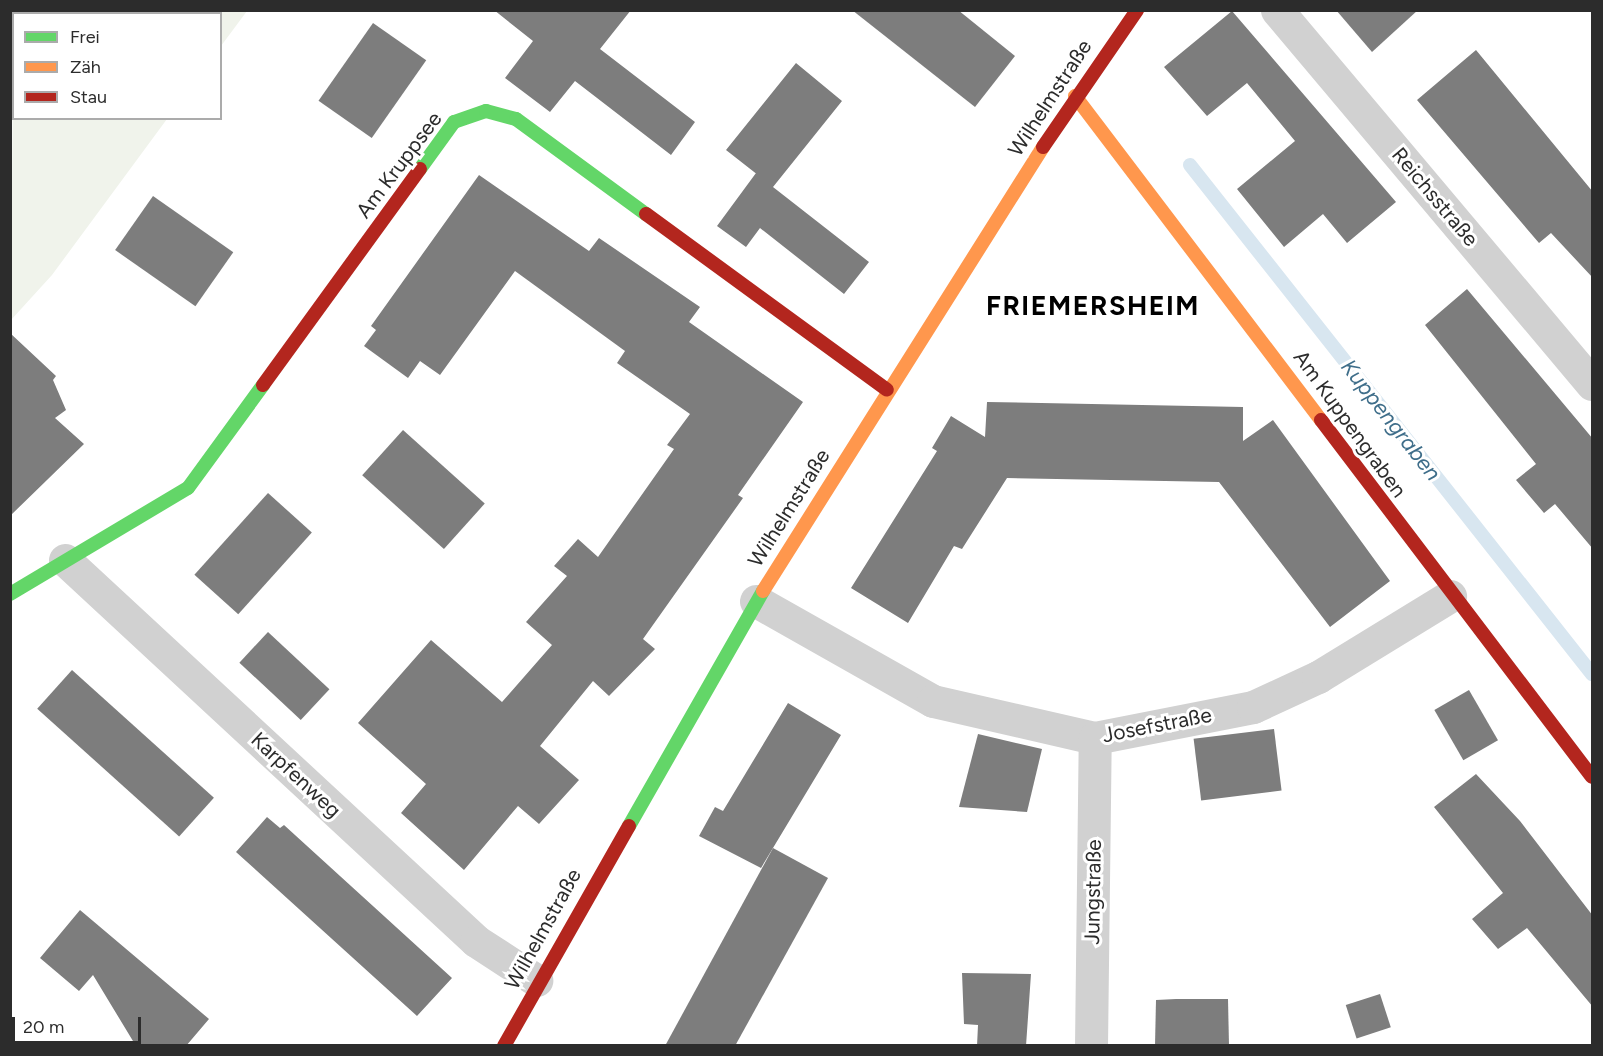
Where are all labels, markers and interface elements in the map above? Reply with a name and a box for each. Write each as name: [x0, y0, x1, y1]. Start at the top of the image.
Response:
legend: [12, 12, 222, 120]
text: Frei: [70, 26, 100, 48]
street label: Wilhelmstraße: [1003, 35, 1097, 161]
text: Zäh: [70, 56, 101, 78]
text: Stau: [70, 86, 107, 108]
street label: Am Kruppsee: [351, 107, 447, 223]
street label: Reichsstraße: [1386, 142, 1484, 252]
district label: FRIEMERSHEIM: [986, 290, 1200, 322]
street label: Am Kuppengraben: [1288, 346, 1412, 502]
water label: Kuppengraben: [1335, 354, 1447, 486]
street label: Wilhelmstraße: [743, 444, 835, 572]
street label: Josefstraße: [1100, 702, 1214, 748]
street label: Karpfenweg: [246, 727, 346, 823]
street label: Jungstraße: [1079, 839, 1107, 945]
street label: Wilhelmstraße: [499, 864, 587, 994]
scale bar: [15, 1005, 144, 1043]
text: 20 m: [23, 1016, 64, 1038]

